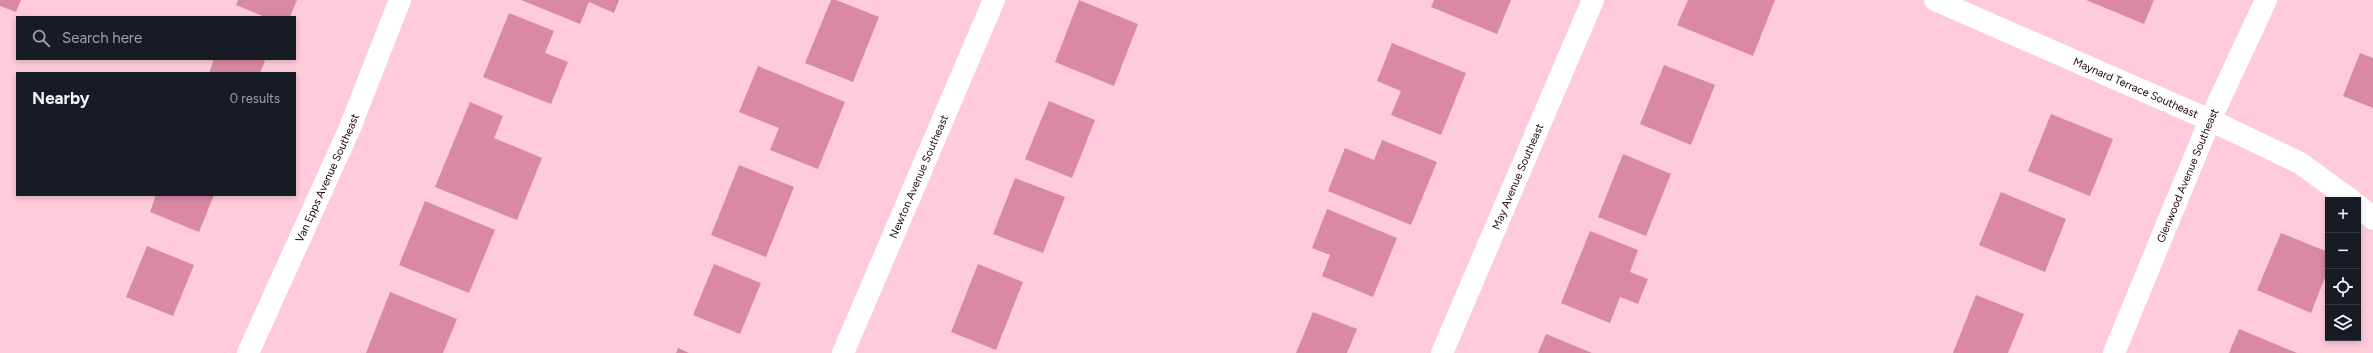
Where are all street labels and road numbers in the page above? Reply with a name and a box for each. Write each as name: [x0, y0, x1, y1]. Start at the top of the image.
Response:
street label: Maynard Terrace Southeast: [2071, 55, 2200, 121]
street label: Glenwood Avenue Southeast: [2154, 107, 2221, 245]
street label: Van Epps Avenue Southeast: [293, 112, 362, 245]
street label: Newton Avenue Southeast: [887, 113, 951, 240]
street label: May Avenue Southeast: [1490, 122, 1546, 232]

